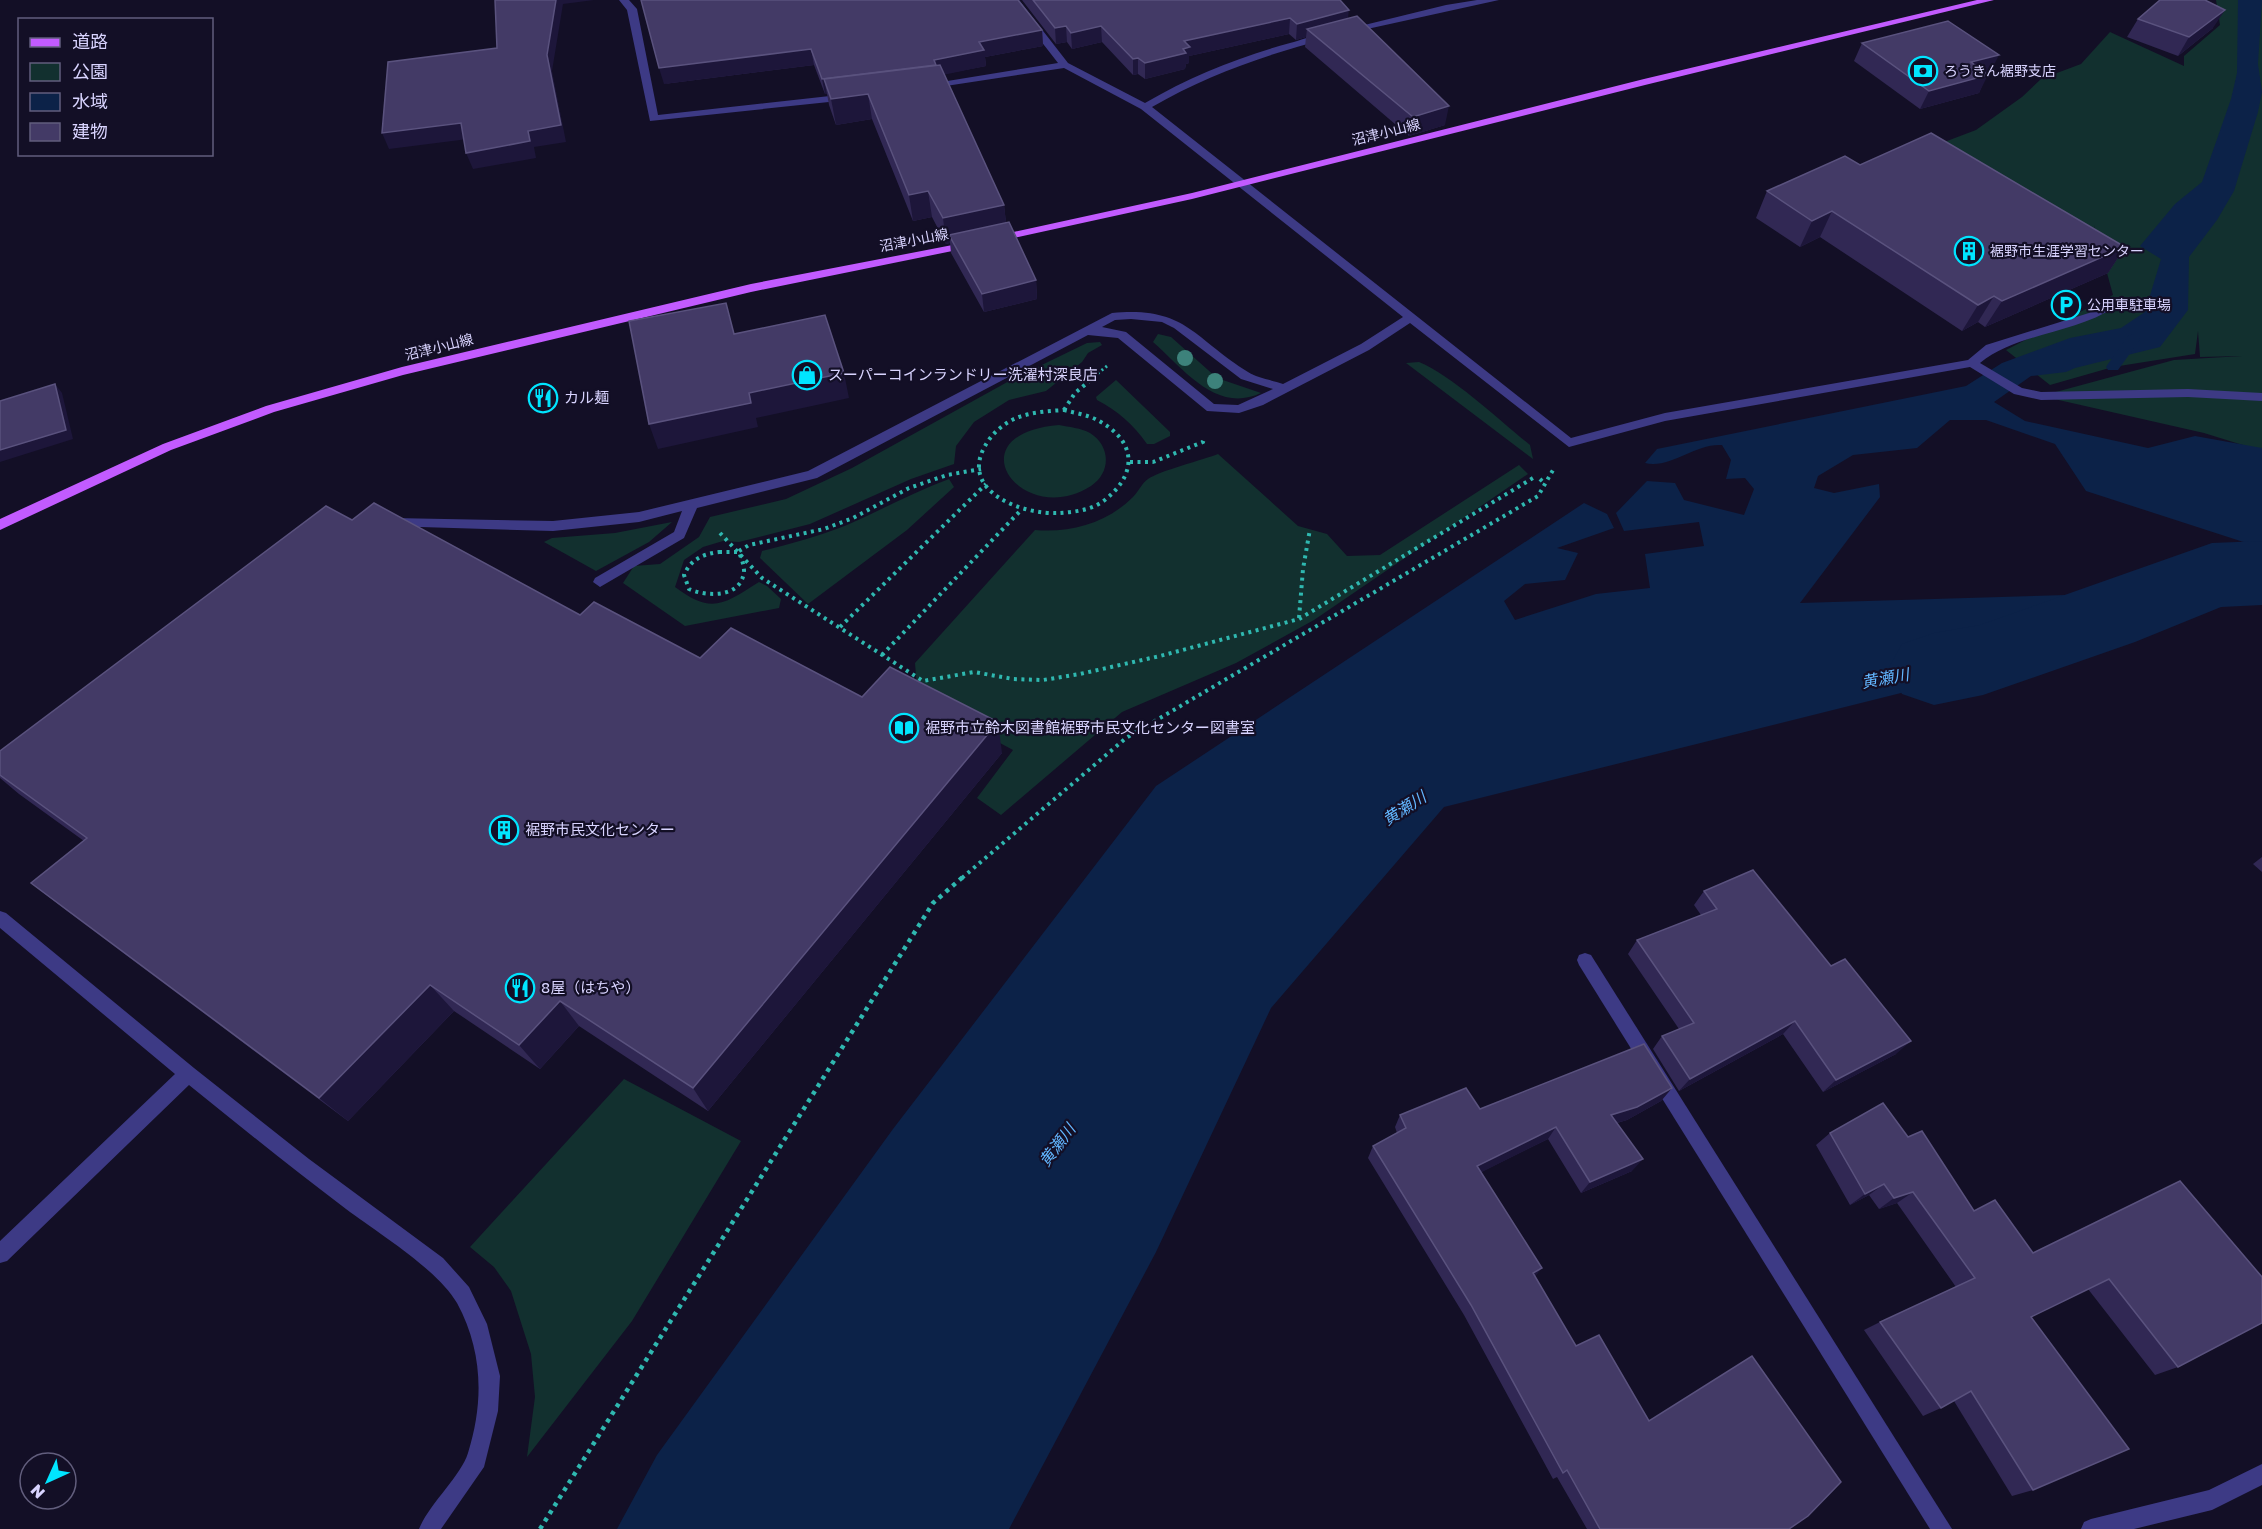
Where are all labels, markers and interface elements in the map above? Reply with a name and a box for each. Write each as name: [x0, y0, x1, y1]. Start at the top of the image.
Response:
legend: [18, 18, 213, 156]
text: 道路: [72, 30, 108, 52]
bank icon: ろうきん裾野支店: [1907, 55, 1939, 87]
text: 公園: [72, 60, 108, 82]
place label: ろうきん裾野支店: [1944, 62, 2056, 79]
text: 水域: [72, 90, 108, 112]
street label: 沼津小山線: [1350, 115, 1422, 148]
text: 建物: [72, 120, 108, 142]
street label: 沼津小山線: [878, 224, 950, 255]
building icon: 裾野市生涯学習センター: [1953, 235, 1985, 267]
place label: 裾野市生涯学習センター: [1990, 242, 2144, 259]
parking icon: 公用車駐車場: [2050, 289, 2082, 321]
place label: 公用車駐車場: [2087, 296, 2171, 313]
street label: 沼津小山線: [403, 330, 475, 363]
shop icon: スーパーコインランドリー洗濯村深良店: [791, 359, 823, 391]
place label: スーパーコインランドリー洗濯村深良店: [828, 365, 1098, 383]
restaurant icon: カル麺: [527, 382, 559, 414]
place label: カル麺: [564, 388, 609, 406]
water label: 黄瀬川: [1860, 664, 1912, 692]
library icon: 裾野市立鈴木図書館裾野市民文化センター図書室: [888, 712, 920, 744]
place label: 裾野市立鈴木図書館裾野市民文化センター図書室: [925, 718, 1255, 736]
water label: 黄瀬川: [1378, 785, 1431, 829]
building icon: 裾野市民文化センター: [488, 814, 520, 846]
place label: 裾野市民文化センター: [525, 820, 675, 838]
restaurant icon: 8屋（はちや）: [504, 972, 536, 1004]
place label: 8屋（はちや）: [541, 978, 640, 996]
water label: 黄瀬川: [1035, 1118, 1081, 1170]
north arrow: [18, 1451, 78, 1511]
text: N: [26, 1480, 49, 1503]

